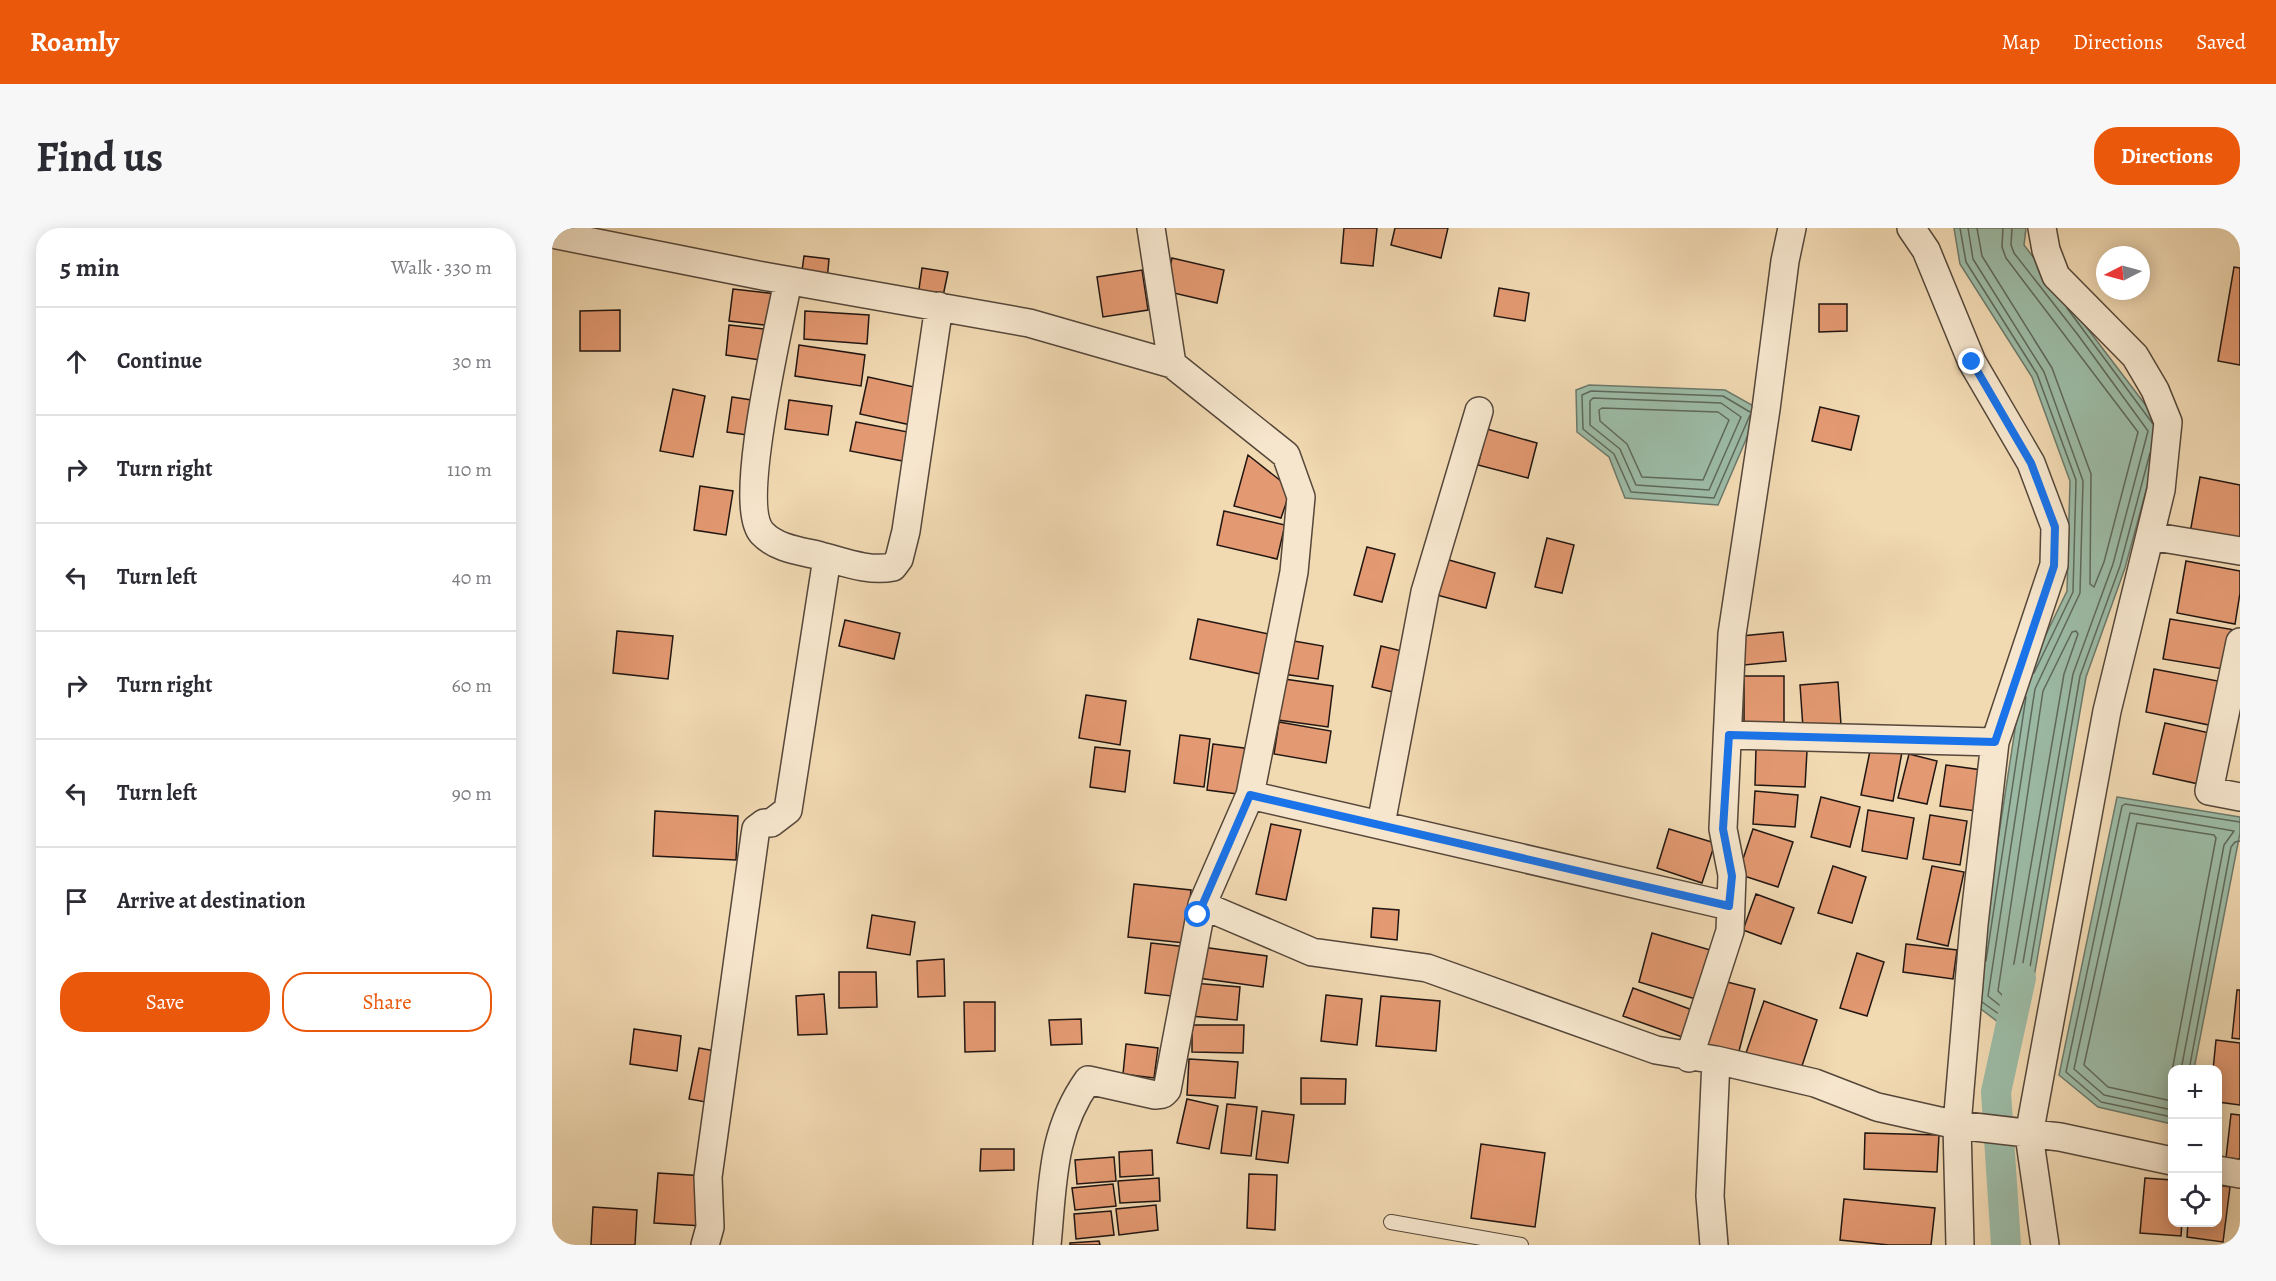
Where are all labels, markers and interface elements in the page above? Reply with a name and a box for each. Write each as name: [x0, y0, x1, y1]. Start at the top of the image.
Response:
text: Roamly: [30, 23, 119, 61]
text: Map: [2002, 28, 2040, 56]
text: Directions: [2073, 28, 2163, 56]
text: Saved: [2196, 28, 2246, 56]
button: Directions: [2094, 127, 2240, 185]
text: Find us: [36, 128, 163, 185]
north arrow: [2096, 246, 2150, 300]
text: 5 min: [60, 250, 120, 285]
text: Walk · 330 m: [391, 254, 492, 281]
icon: ahead: [60, 345, 93, 378]
text: Continue: [117, 346, 202, 376]
text: 30 m: [452, 348, 492, 375]
route end: [1958, 348, 1984, 374]
icon: right: [60, 453, 93, 486]
text: Turn right: [117, 454, 213, 484]
text: 110 m: [447, 456, 492, 483]
icon: left: [60, 561, 93, 594]
text: Turn left: [117, 562, 197, 592]
text: 40 m: [452, 564, 492, 591]
icon: right: [60, 669, 93, 702]
text: Turn right: [117, 670, 213, 700]
text: 60 m: [452, 672, 492, 699]
icon: left: [60, 777, 93, 810]
text: Turn left: [117, 778, 197, 808]
text: 90 m: [452, 780, 492, 807]
icon: arrive: [60, 885, 93, 918]
text: Arrive at destination: [117, 886, 306, 916]
route start: [1184, 901, 1210, 927]
button: Save: [60, 972, 270, 1032]
button: Share: [282, 972, 492, 1032]
map controls: [2168, 1065, 2222, 1227]
button: +: [2168, 1065, 2222, 1119]
button: −: [2168, 1119, 2222, 1173]
button: locate: [2168, 1173, 2222, 1227]

